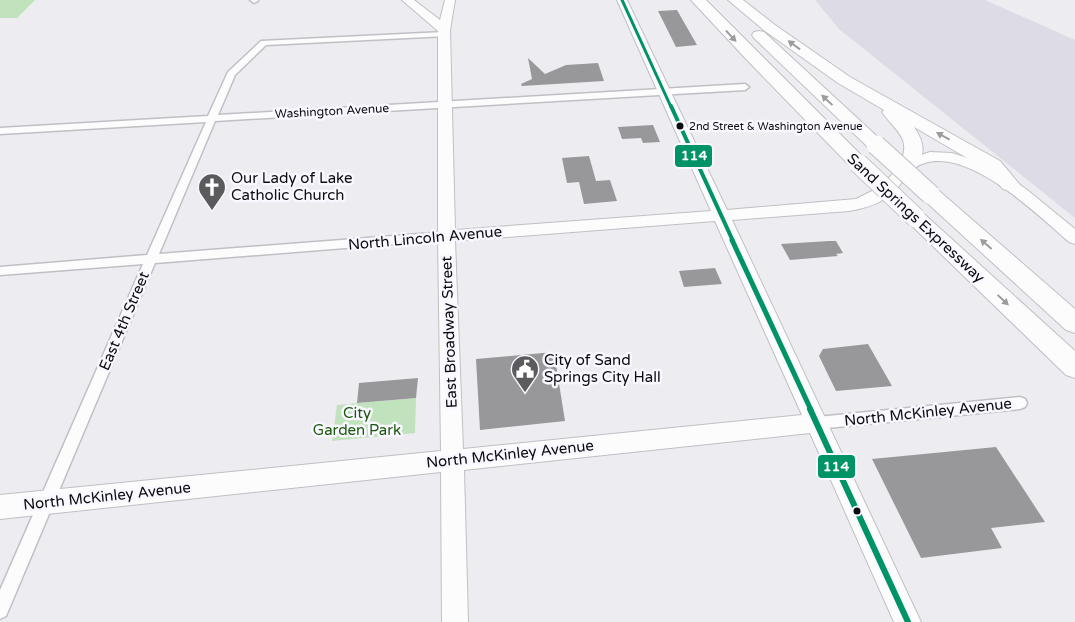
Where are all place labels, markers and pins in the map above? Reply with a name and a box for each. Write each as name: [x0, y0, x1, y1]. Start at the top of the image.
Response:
place label: 2nd Street & Washington Avenue: [689, 120, 863, 133]
marker: 2nd Street & Washington Avenue: [675, 121, 685, 131]
place label: Our Lady of Lake Catholic Church: [231, 169, 353, 204]
church icon: Our Lady of Lake Catholic Church: [197, 172, 227, 211]
place label: City of Sand Springs City Hall: [544, 351, 661, 386]
public building icon: City of Sand Springs City Hall: [510, 354, 540, 393]
unlabelled marker: [852, 506, 862, 516]

